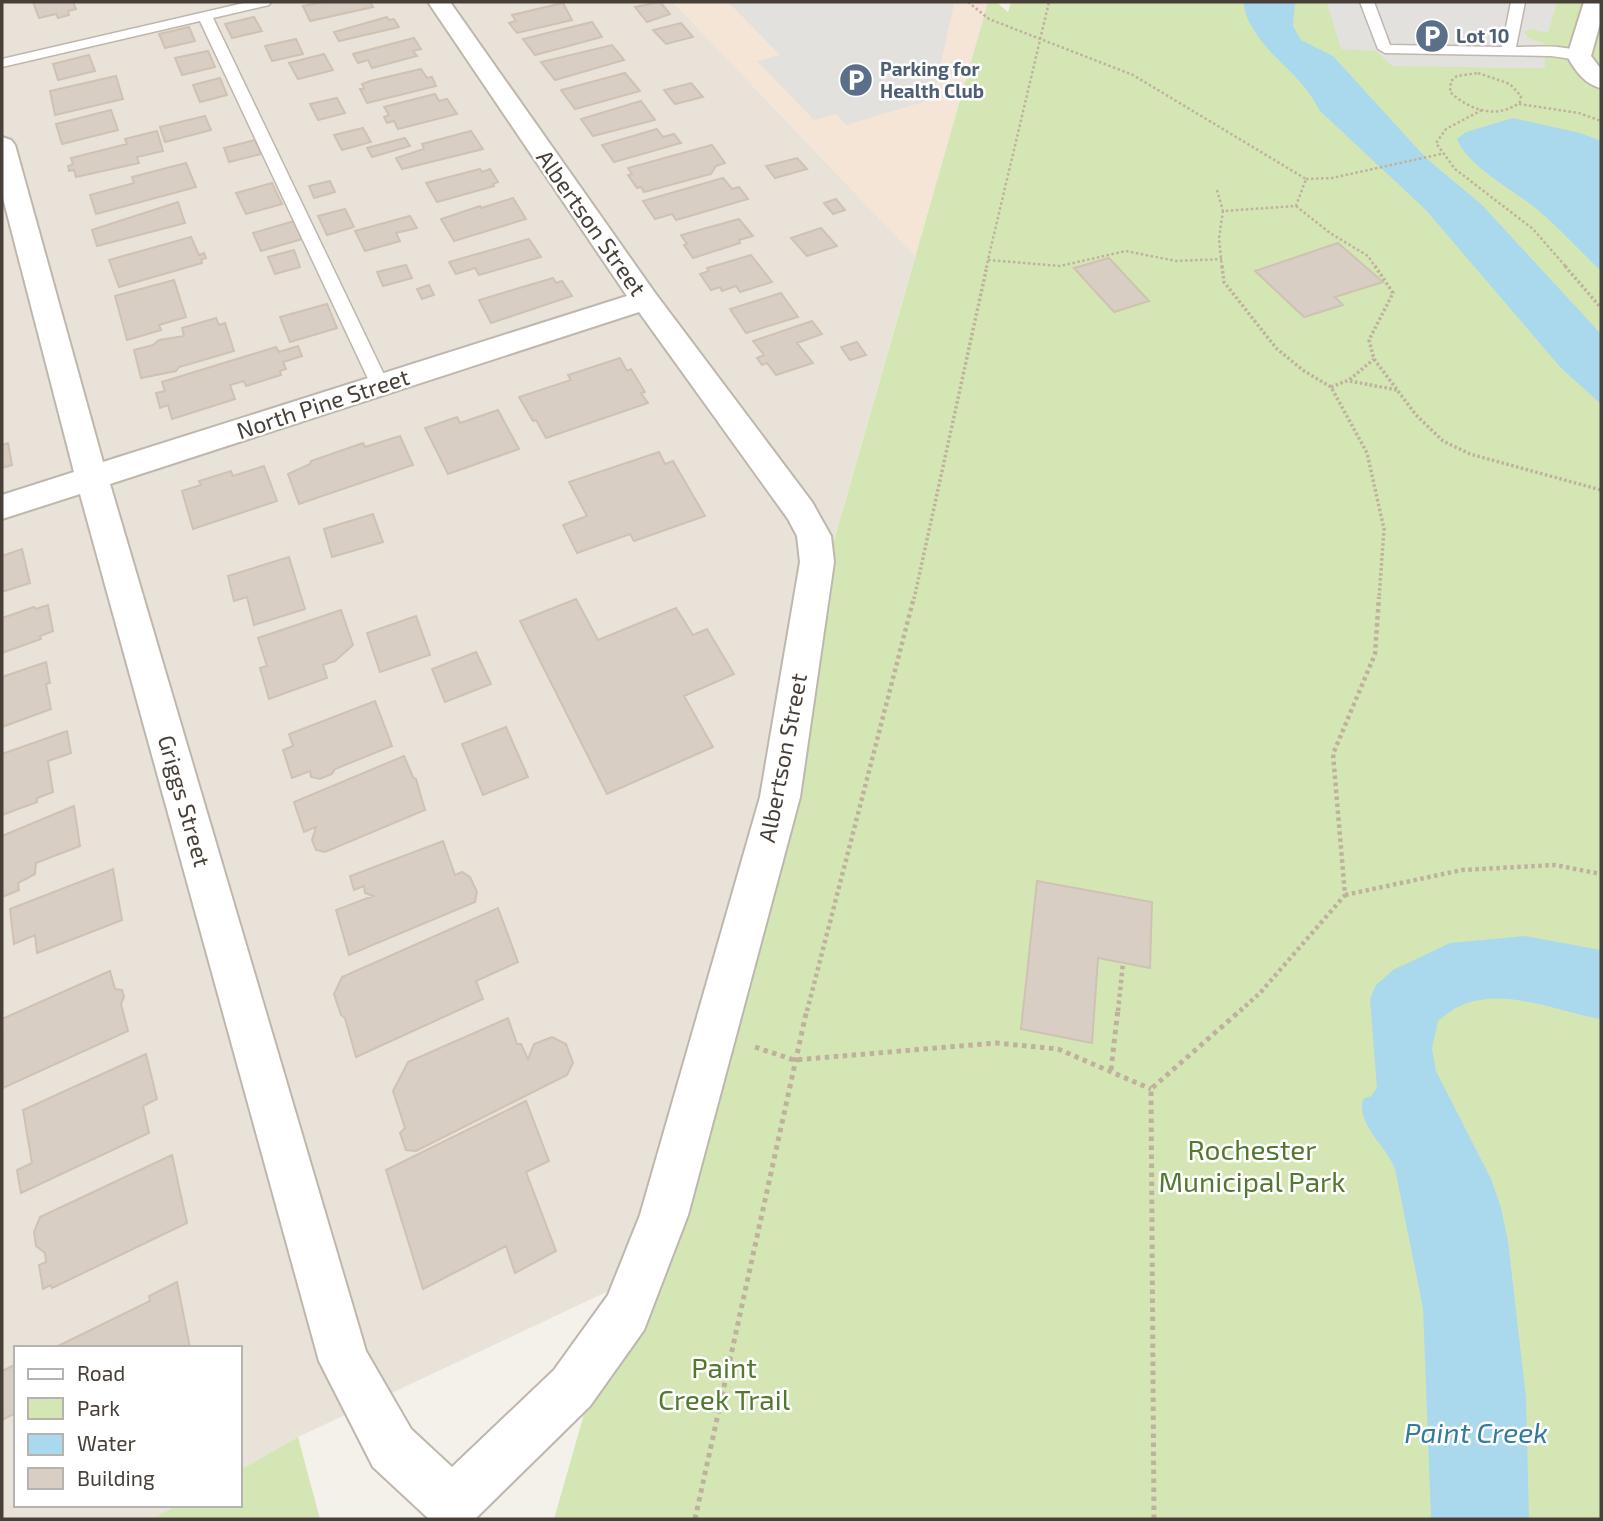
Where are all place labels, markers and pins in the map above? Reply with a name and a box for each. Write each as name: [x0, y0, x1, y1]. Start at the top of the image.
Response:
parking icon: Lot 10: [1413, 17, 1451, 55]
place label: Lot 10: [1456, 24, 1509, 47]
place label: Parking for Health Club: [880, 57, 984, 102]
parking icon: Parking for Health Club: [837, 61, 875, 99]

